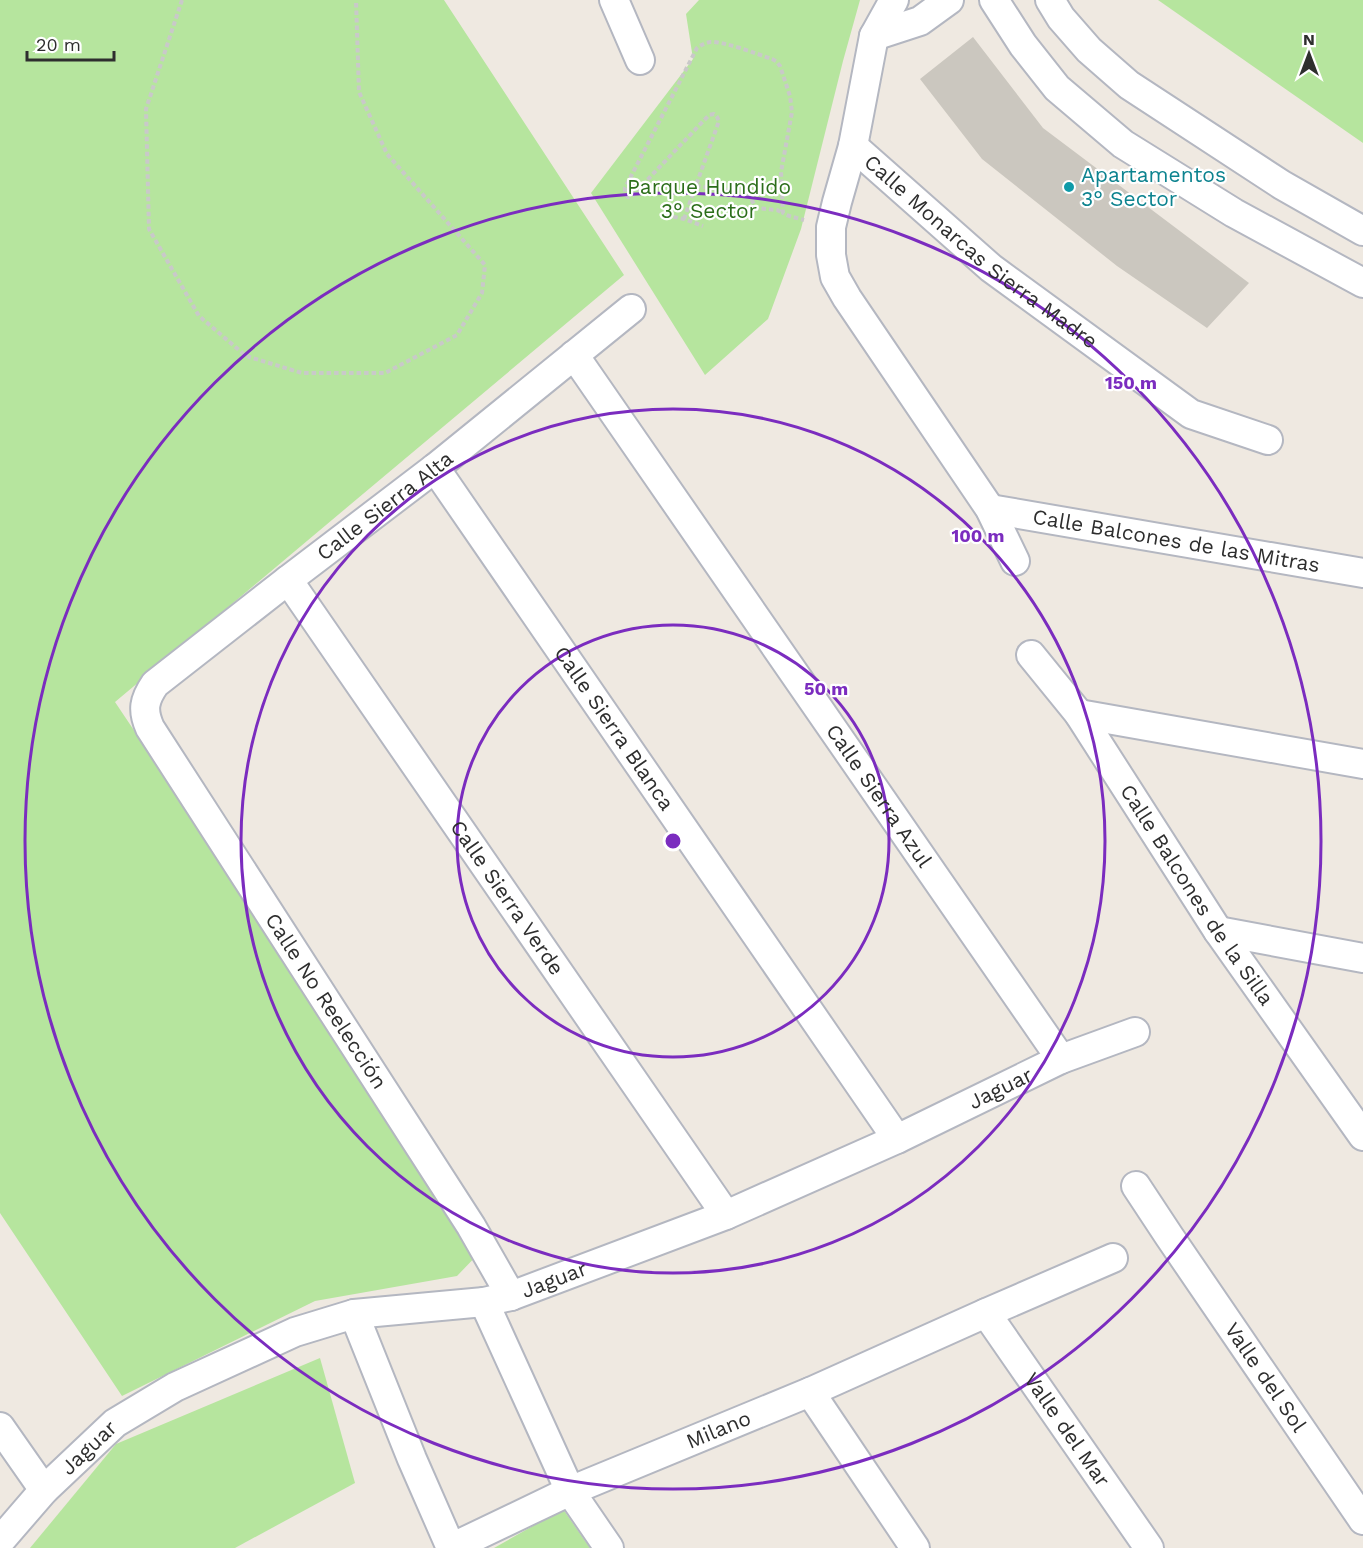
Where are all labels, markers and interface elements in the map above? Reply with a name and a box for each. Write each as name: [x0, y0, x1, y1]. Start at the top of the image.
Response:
scale bar: [27, 24, 114, 62]
north arrow: [1279, 24, 1339, 84]
text: N: [1303, 30, 1315, 49]
text: 20 m: [36, 34, 81, 55]
street label: Calle Monarcas Sierra Madre: [859, 149, 1103, 354]
place label: Apartamentos 3° Sector: [1081, 162, 1226, 211]
park label: Parque Hundido 3° Sector: [627, 174, 791, 223]
marker: Apartamentos 3° Sector: [1062, 180, 1076, 194]
text: 150 m: [1105, 372, 1157, 393]
street label: Calle Sierra Alta: [312, 446, 458, 566]
street label: Calle Balcones de las Mitras: [1031, 504, 1322, 577]
text: 100 m: [951, 525, 1005, 546]
street label: Calle Sierra Blanca: [549, 641, 680, 815]
text: 50 m: [804, 678, 848, 699]
street label: Calle Sierra Azul: [821, 719, 938, 872]
street label: Calle Balcones de la Silla: [1115, 780, 1279, 1010]
street label: Calle Sierra Verde: [445, 815, 570, 980]
centre of rings: [663, 831, 683, 851]
street label: Calle No Reelección: [260, 908, 393, 1093]
street label: Jaguar: [964, 1062, 1037, 1114]
street label: Jaguar: [518, 1255, 591, 1303]
street label: Valle del Sol: [1220, 1317, 1312, 1437]
street label: Valle del Mar: [1019, 1368, 1116, 1491]
street label: Milano: [682, 1405, 754, 1454]
street label: Jaguar: [55, 1415, 122, 1480]

